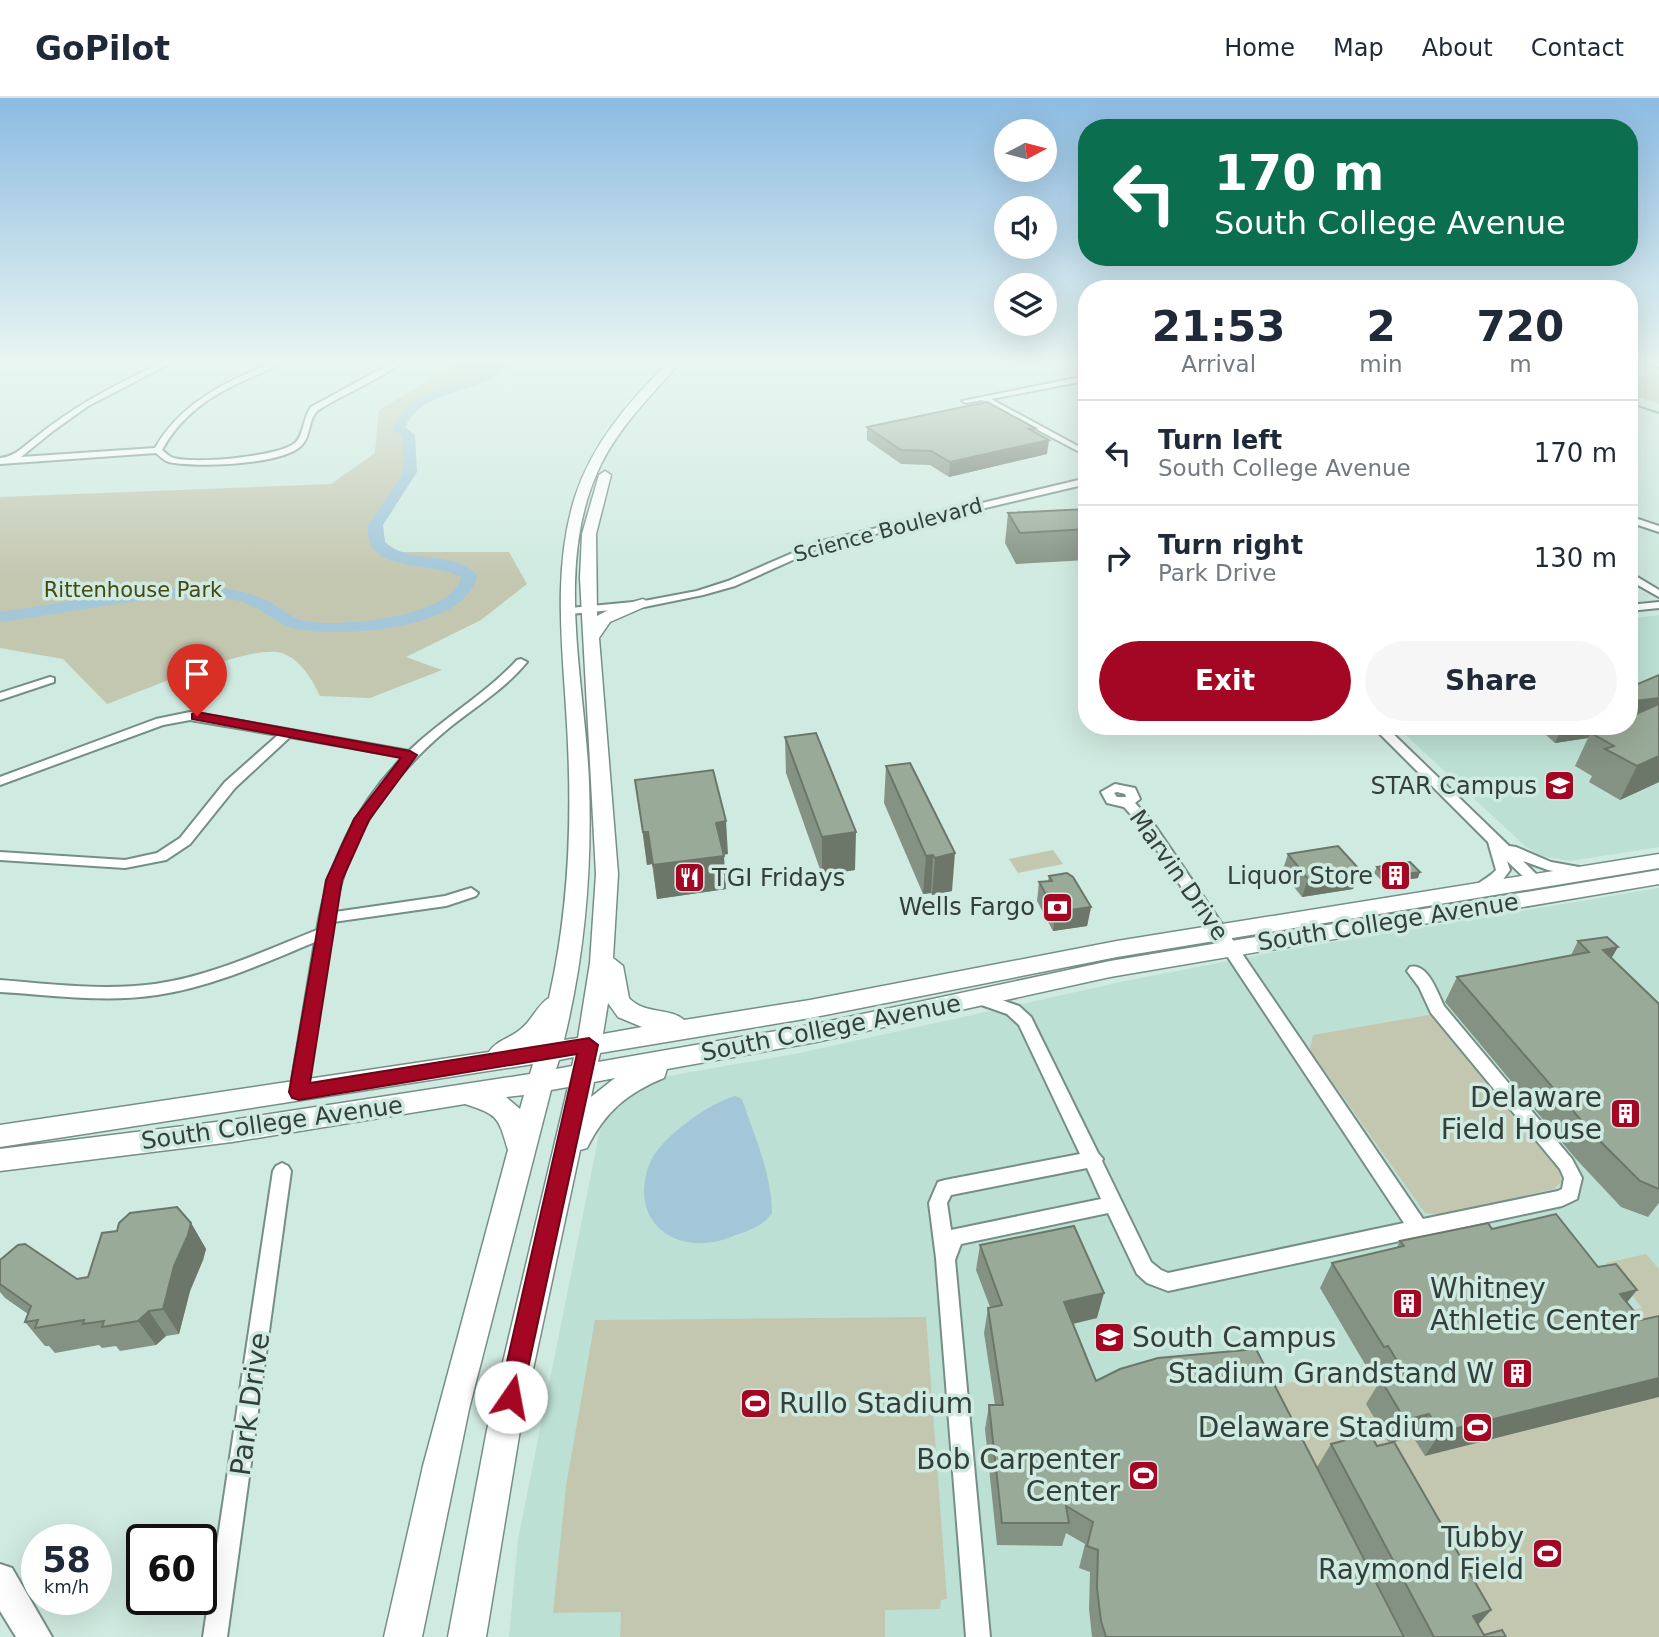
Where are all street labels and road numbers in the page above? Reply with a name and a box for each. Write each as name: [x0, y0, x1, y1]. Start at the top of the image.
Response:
street label: Science Boulevard: [791, 493, 985, 567]
street label: Marvin Drive: [1124, 804, 1234, 946]
street label: South College Avenue: [1256, 888, 1520, 956]
street label: South College Avenue: [699, 989, 963, 1067]
street label: South College Avenue: [139, 1091, 405, 1155]
street label: Park Drive: [224, 1330, 276, 1478]

